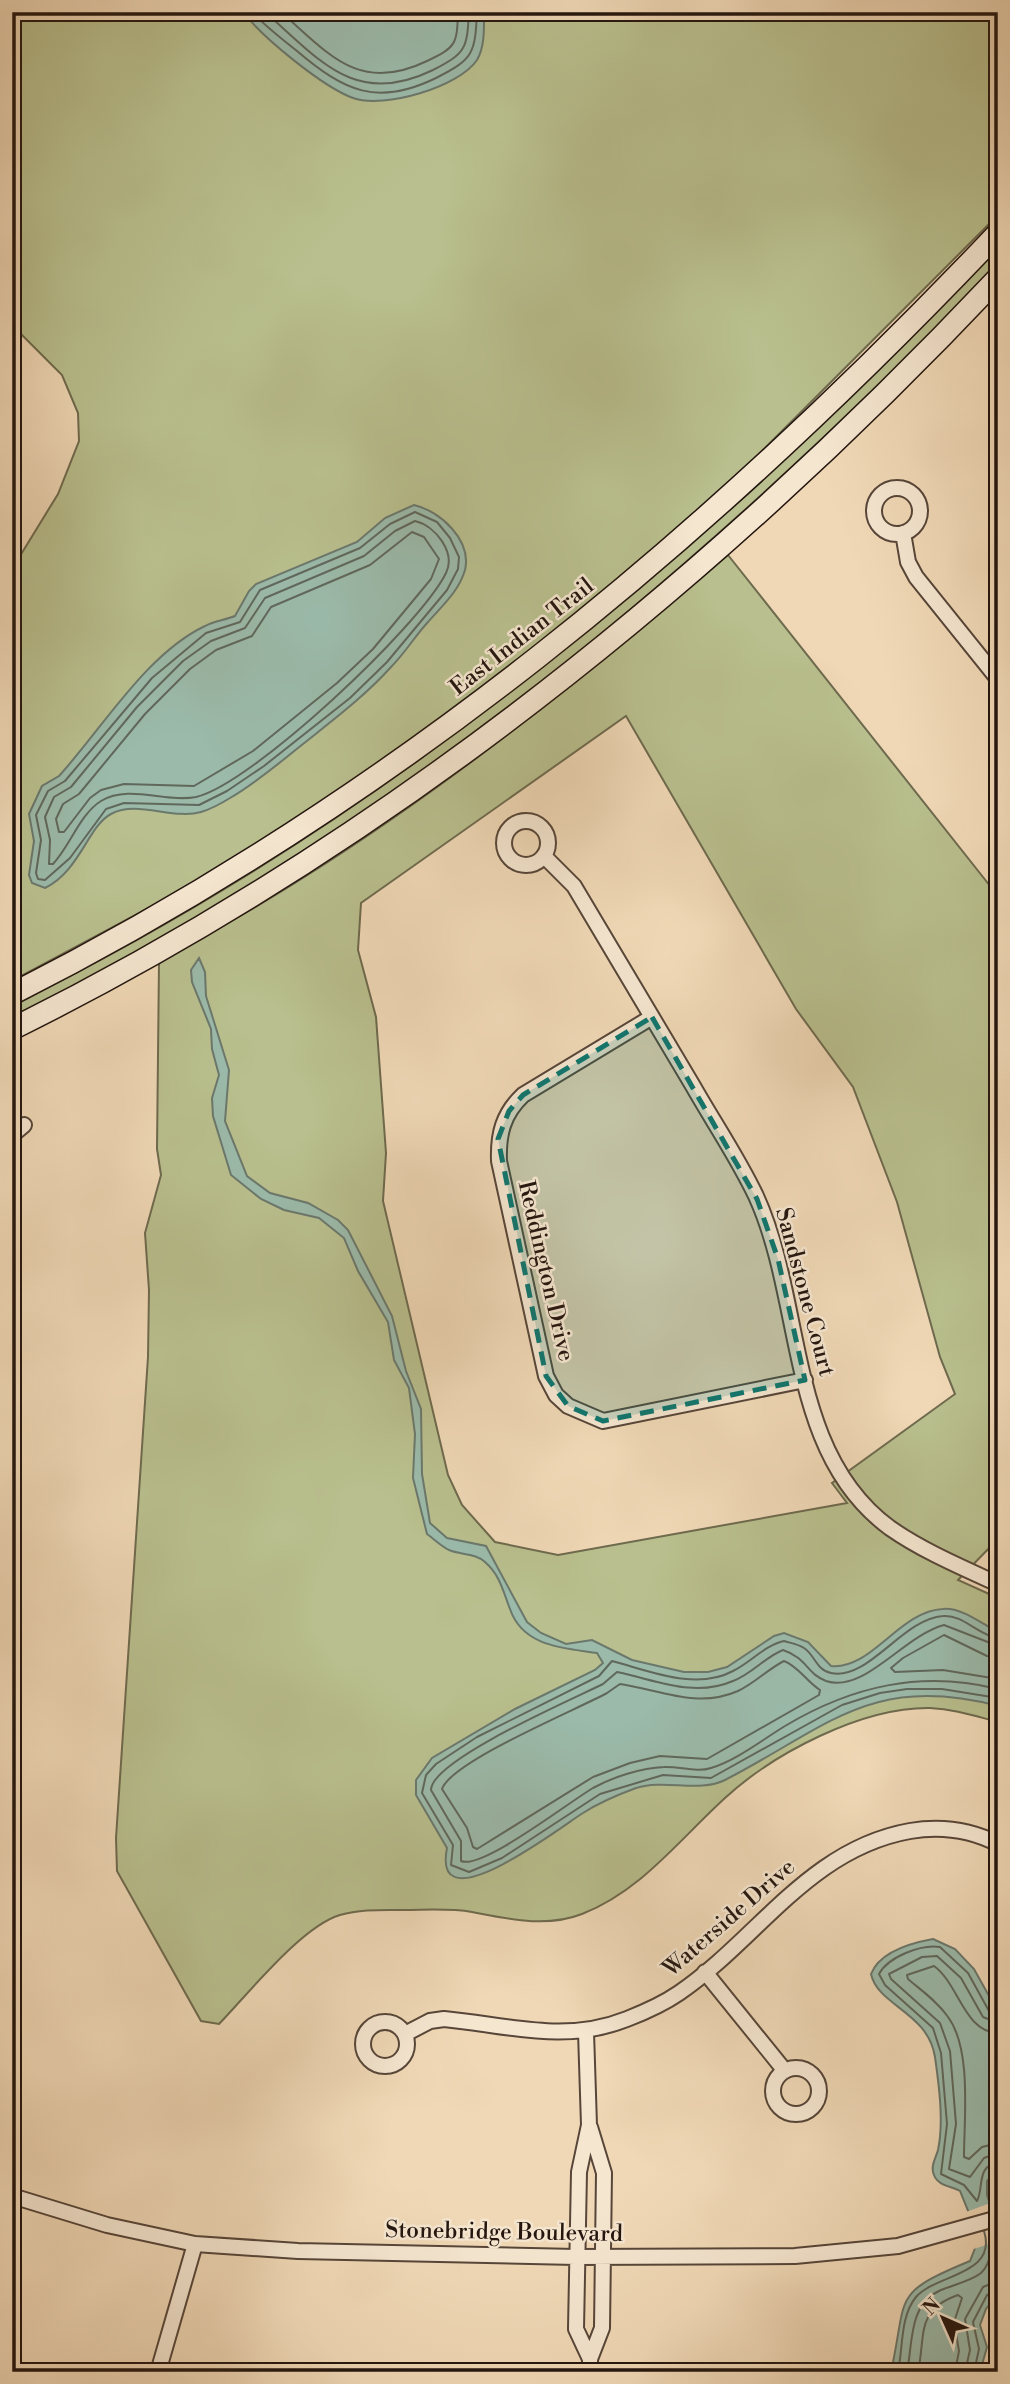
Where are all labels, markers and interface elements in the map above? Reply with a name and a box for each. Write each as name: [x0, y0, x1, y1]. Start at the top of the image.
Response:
street label: East Indian Trail: [444, 572, 600, 702]
street label: Reddington Drive: [512, 1178, 580, 1364]
street label: Sandstone Court: [769, 1205, 841, 1379]
street label: Waterside Drive: [656, 1853, 801, 1984]
street label: Stonebridge Boulevard: [385, 2216, 623, 2248]
north arrow: [908, 2282, 978, 2352]
text: N: [918, 2293, 945, 2320]

